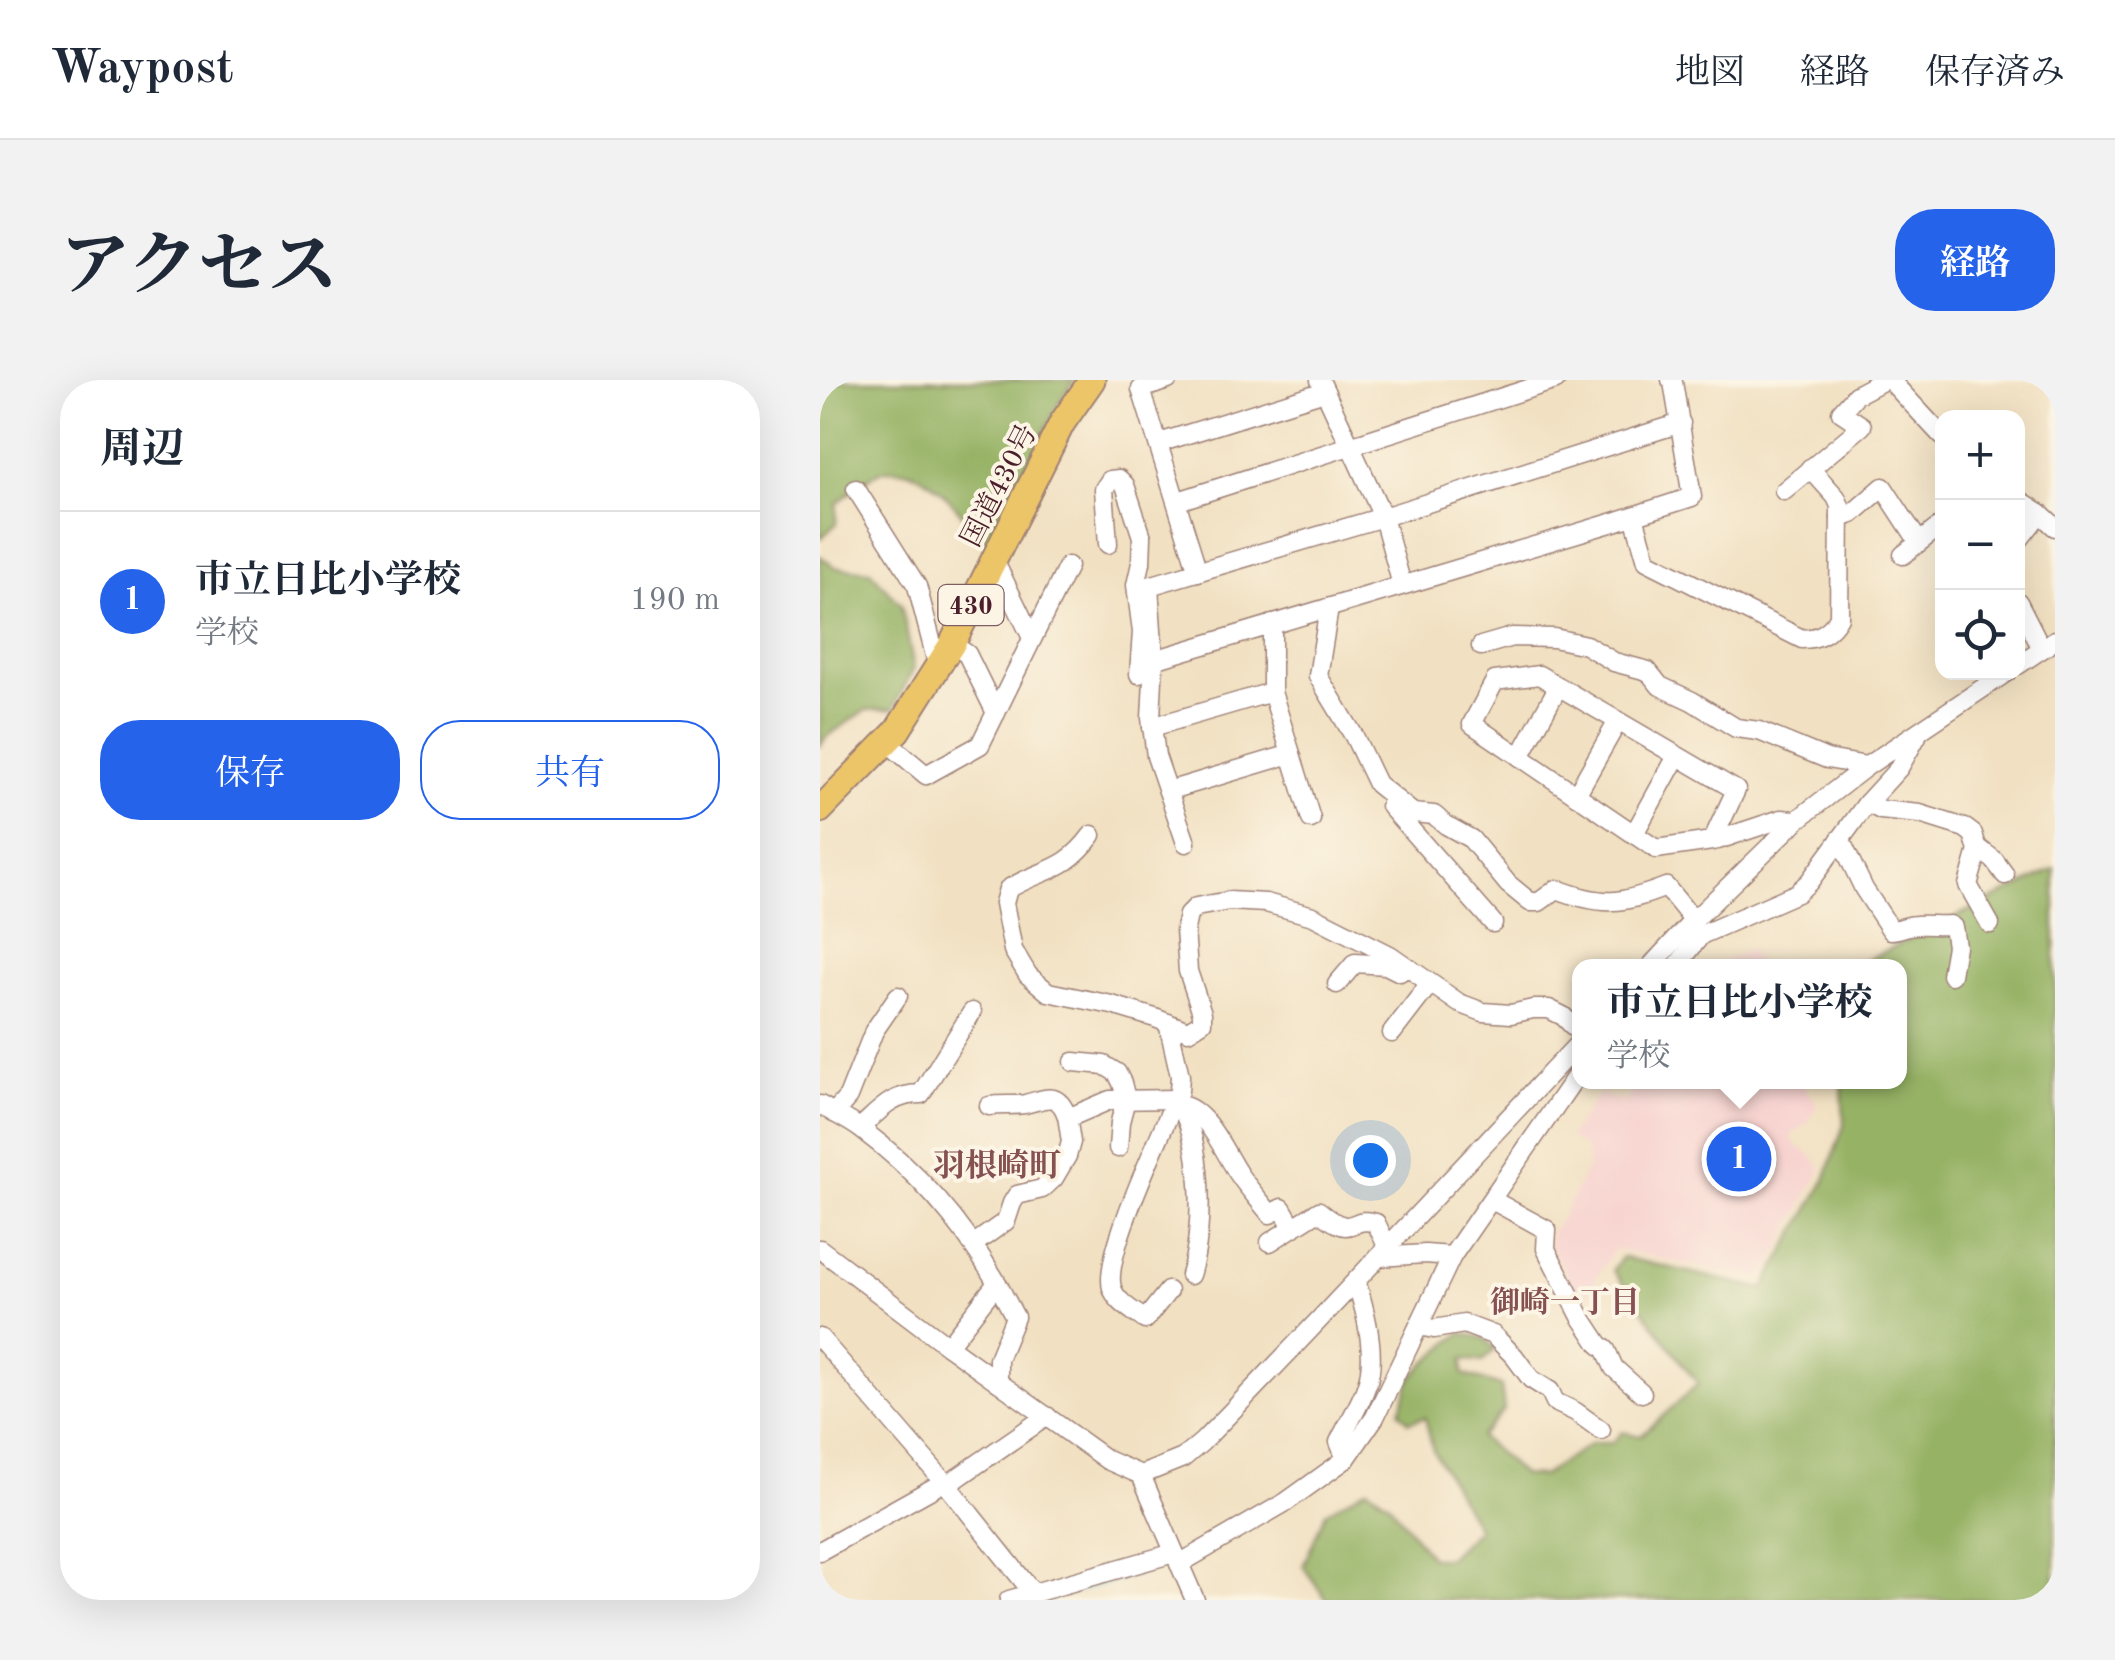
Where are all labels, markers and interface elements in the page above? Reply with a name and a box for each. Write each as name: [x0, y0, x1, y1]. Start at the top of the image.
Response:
text: Waypost: [50, 45, 234, 93]
text: 地図: [1675, 56, 1745, 91]
text: 経路: [1800, 56, 1870, 91]
text: 保存済み: [1925, 56, 2065, 91]
button: 経路: [1895, 209, 2055, 311]
text: アクセス: [60, 235, 338, 305]
map controls: [1935, 410, 2025, 680]
button: +: [1935, 410, 2025, 500]
street label: 国道430号: [955, 420, 1043, 552]
text: 周辺: [100, 430, 184, 472]
button: −: [1935, 500, 2025, 590]
text: 市立日比小学校: [195, 563, 461, 601]
text: 1: [123, 585, 142, 617]
text: 190 m: [630, 585, 720, 617]
road number: 430: [938, 585, 1004, 625]
button: locate: [1935, 590, 2025, 680]
text: 学校: [195, 619, 259, 651]
button: 保存: [100, 720, 400, 820]
button: 共有: [420, 720, 720, 820]
popup: [1572, 959, 1907, 1089]
text: 市立日比小学校: [1606, 986, 1873, 1024]
text: 学校: [1606, 1042, 1671, 1074]
pin: 1: [1706, 1122, 1772, 1196]
your location: [1345, 1135, 1396, 1186]
district label: 羽根崎町: [933, 1148, 1061, 1184]
district label: 御崎一丁目: [1490, 1286, 1640, 1319]

